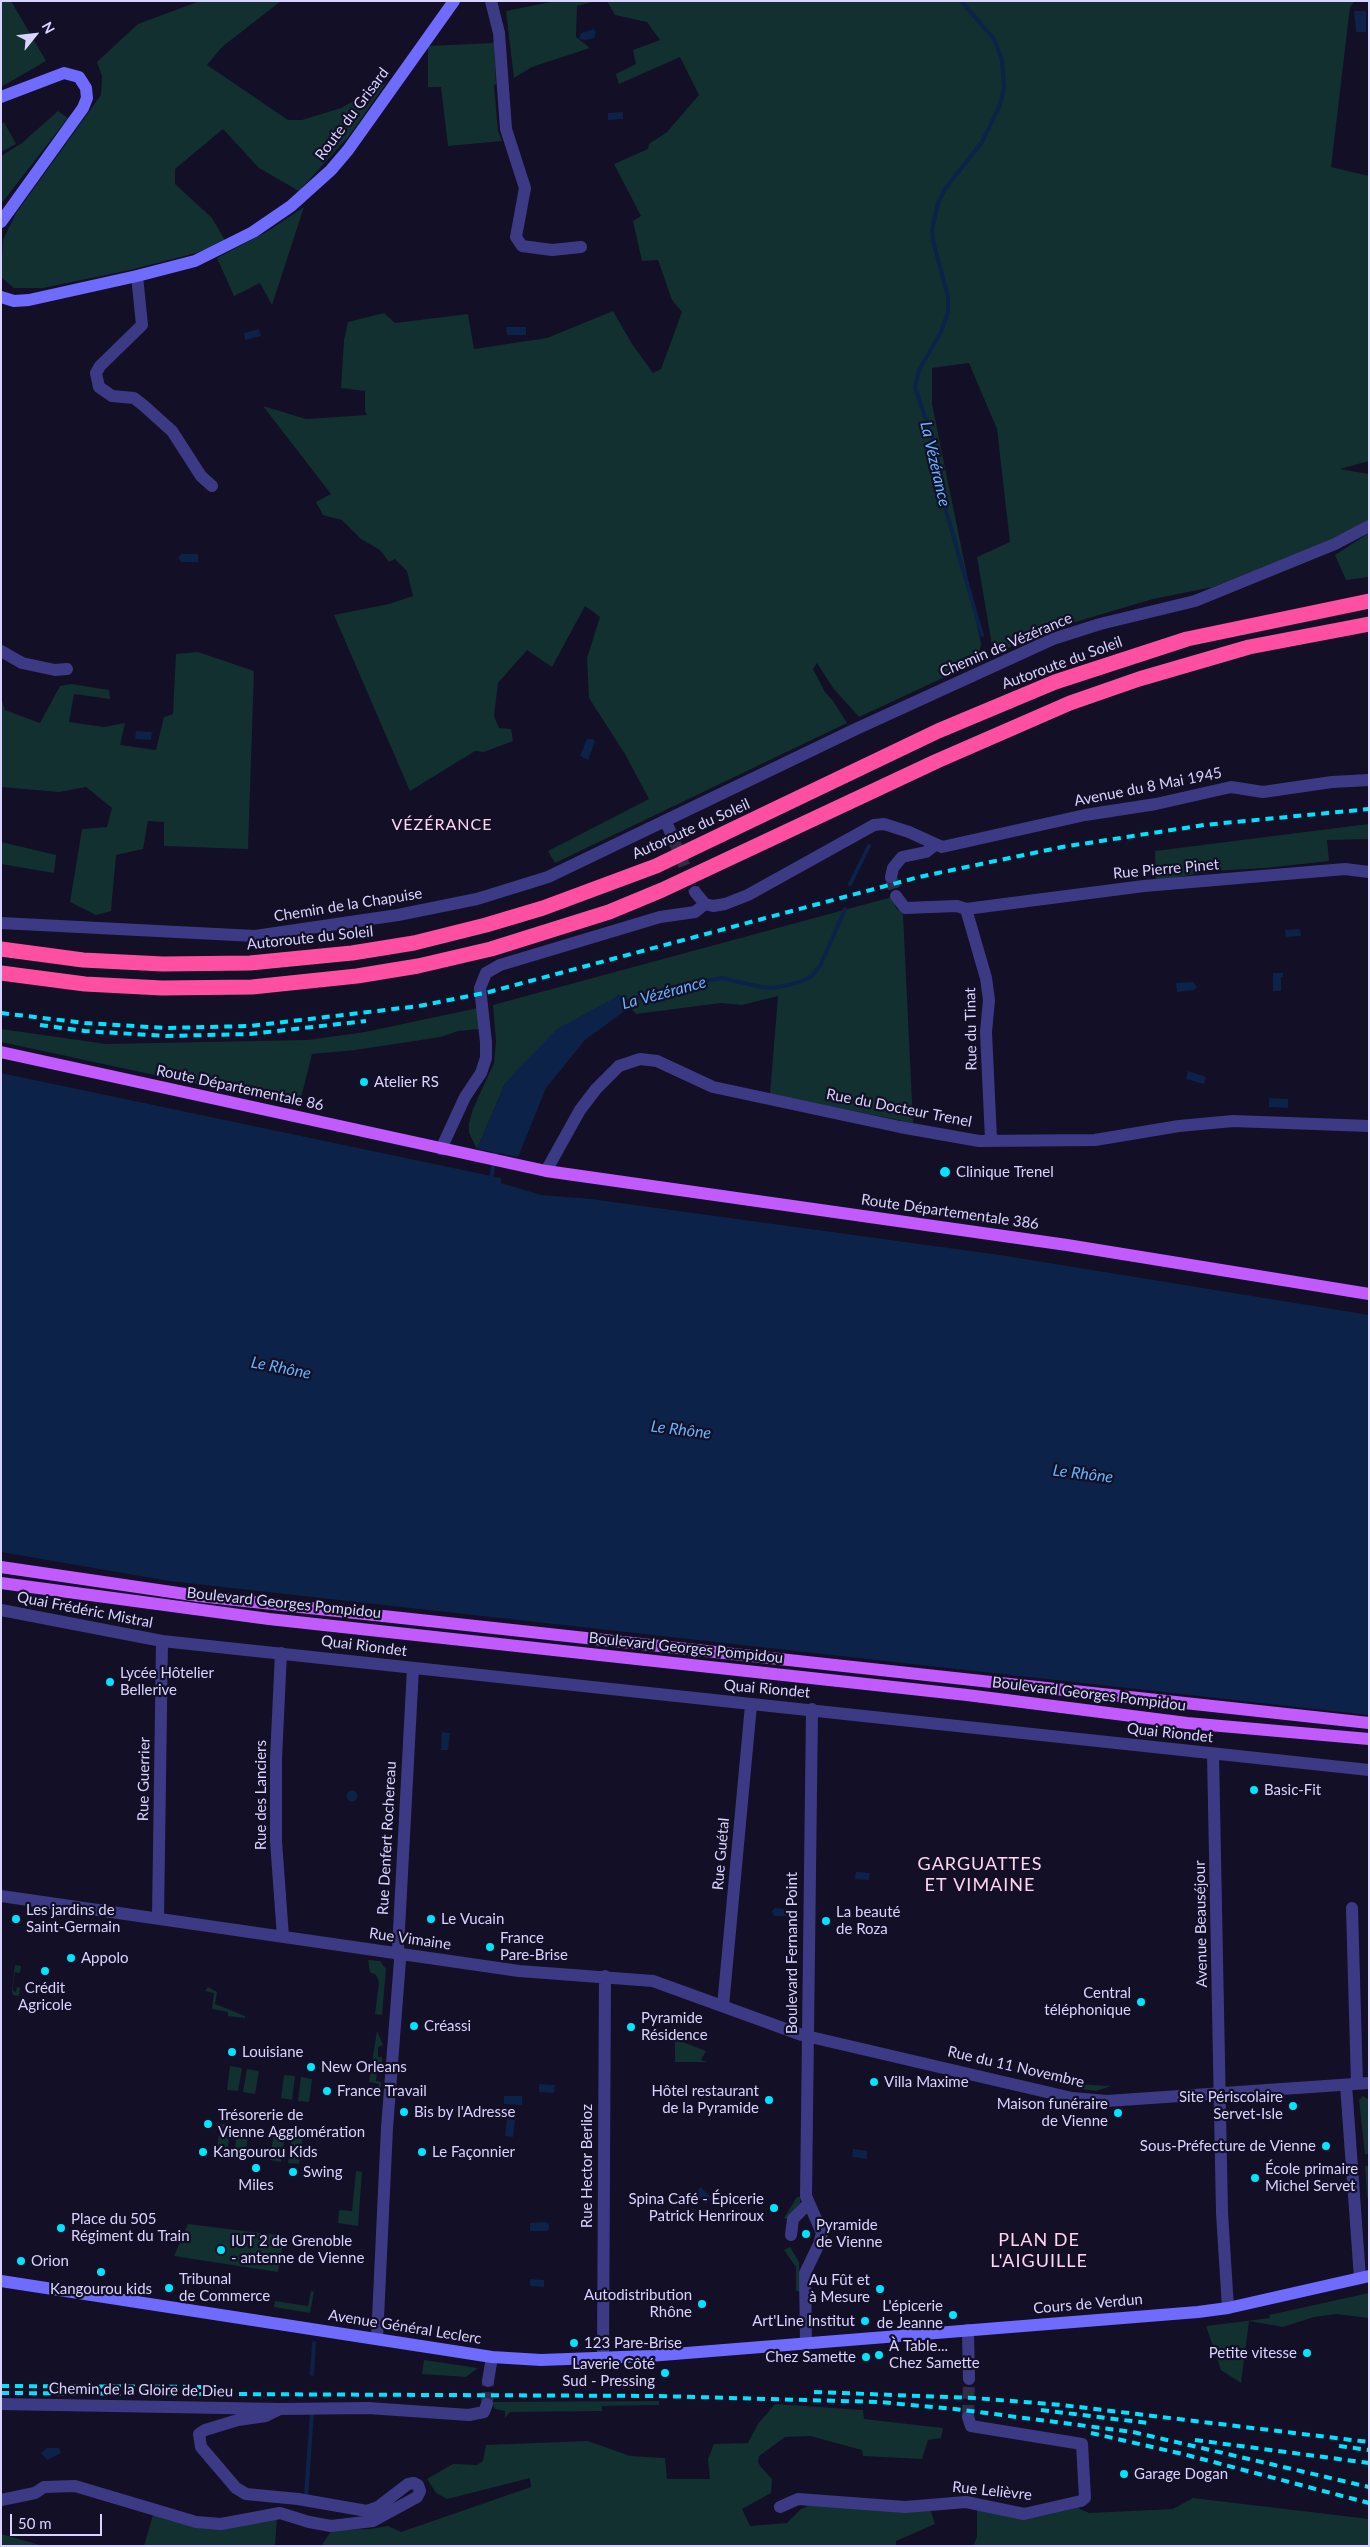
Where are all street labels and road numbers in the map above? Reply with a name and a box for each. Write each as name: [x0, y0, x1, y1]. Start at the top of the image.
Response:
street label: Route du Grisard: [311, 64, 393, 164]
street label: Chemin de Vézérance: [937, 609, 1075, 681]
street label: Autoroute du Soleil: [999, 633, 1125, 693]
street label: Avenue du 8 Mai 1945: [1073, 764, 1223, 810]
street label: Autoroute du Soleil: [629, 795, 753, 863]
street label: Rue Pierre Pinet: [1112, 855, 1220, 883]
street label: Chemin de la Chapuise: [272, 884, 424, 926]
street label: Autoroute du Soleil: [246, 922, 374, 954]
street label: Rue du Tinat: [961, 987, 981, 1071]
street label: Route Départementale 86: [155, 1061, 325, 1115]
street label: Rue du Docteur Trenel: [825, 1085, 973, 1131]
street label: Route Départementale 386: [860, 1191, 1040, 1233]
street label: Boulevard Georges Pompidou: [186, 1584, 382, 1622]
street label: Quai Frédéric Mistral: [16, 1588, 154, 1632]
street label: Boulevard Georges Pompidou: [588, 1629, 784, 1667]
street label: Quai Riondet: [320, 1632, 408, 1660]
street label: Boulevard Georges Pompidou: [991, 1673, 1187, 1715]
street label: Quai Riondet: [723, 1676, 811, 1702]
street label: Quai Riondet: [1126, 1720, 1214, 1746]
street label: Rue Guerrier: [134, 1737, 154, 1821]
street label: Rue des Lanciers: [252, 1740, 270, 1850]
street label: Rue Denfert Rochereau: [374, 1761, 400, 1915]
street label: Rue Guétal: [709, 1817, 733, 1891]
street label: Avenue Beauséjour: [1191, 1860, 1211, 1988]
street label: Boulevard Fernand Point: [783, 1872, 801, 2034]
street label: Rue Vimaine: [368, 1924, 452, 1954]
street label: Rue du 11 Novembre: [946, 2043, 1086, 2091]
street label: Rue Hector Berlioz: [578, 2104, 596, 2228]
street label: Cours de Verdun: [1032, 2290, 1144, 2318]
street label: Avenue Général Leclerc: [327, 2306, 483, 2348]
street label: Chemin de la Gloire de Dieu: [49, 2379, 233, 2401]
street label: Rue Lelièvre: [951, 2478, 1033, 2504]

